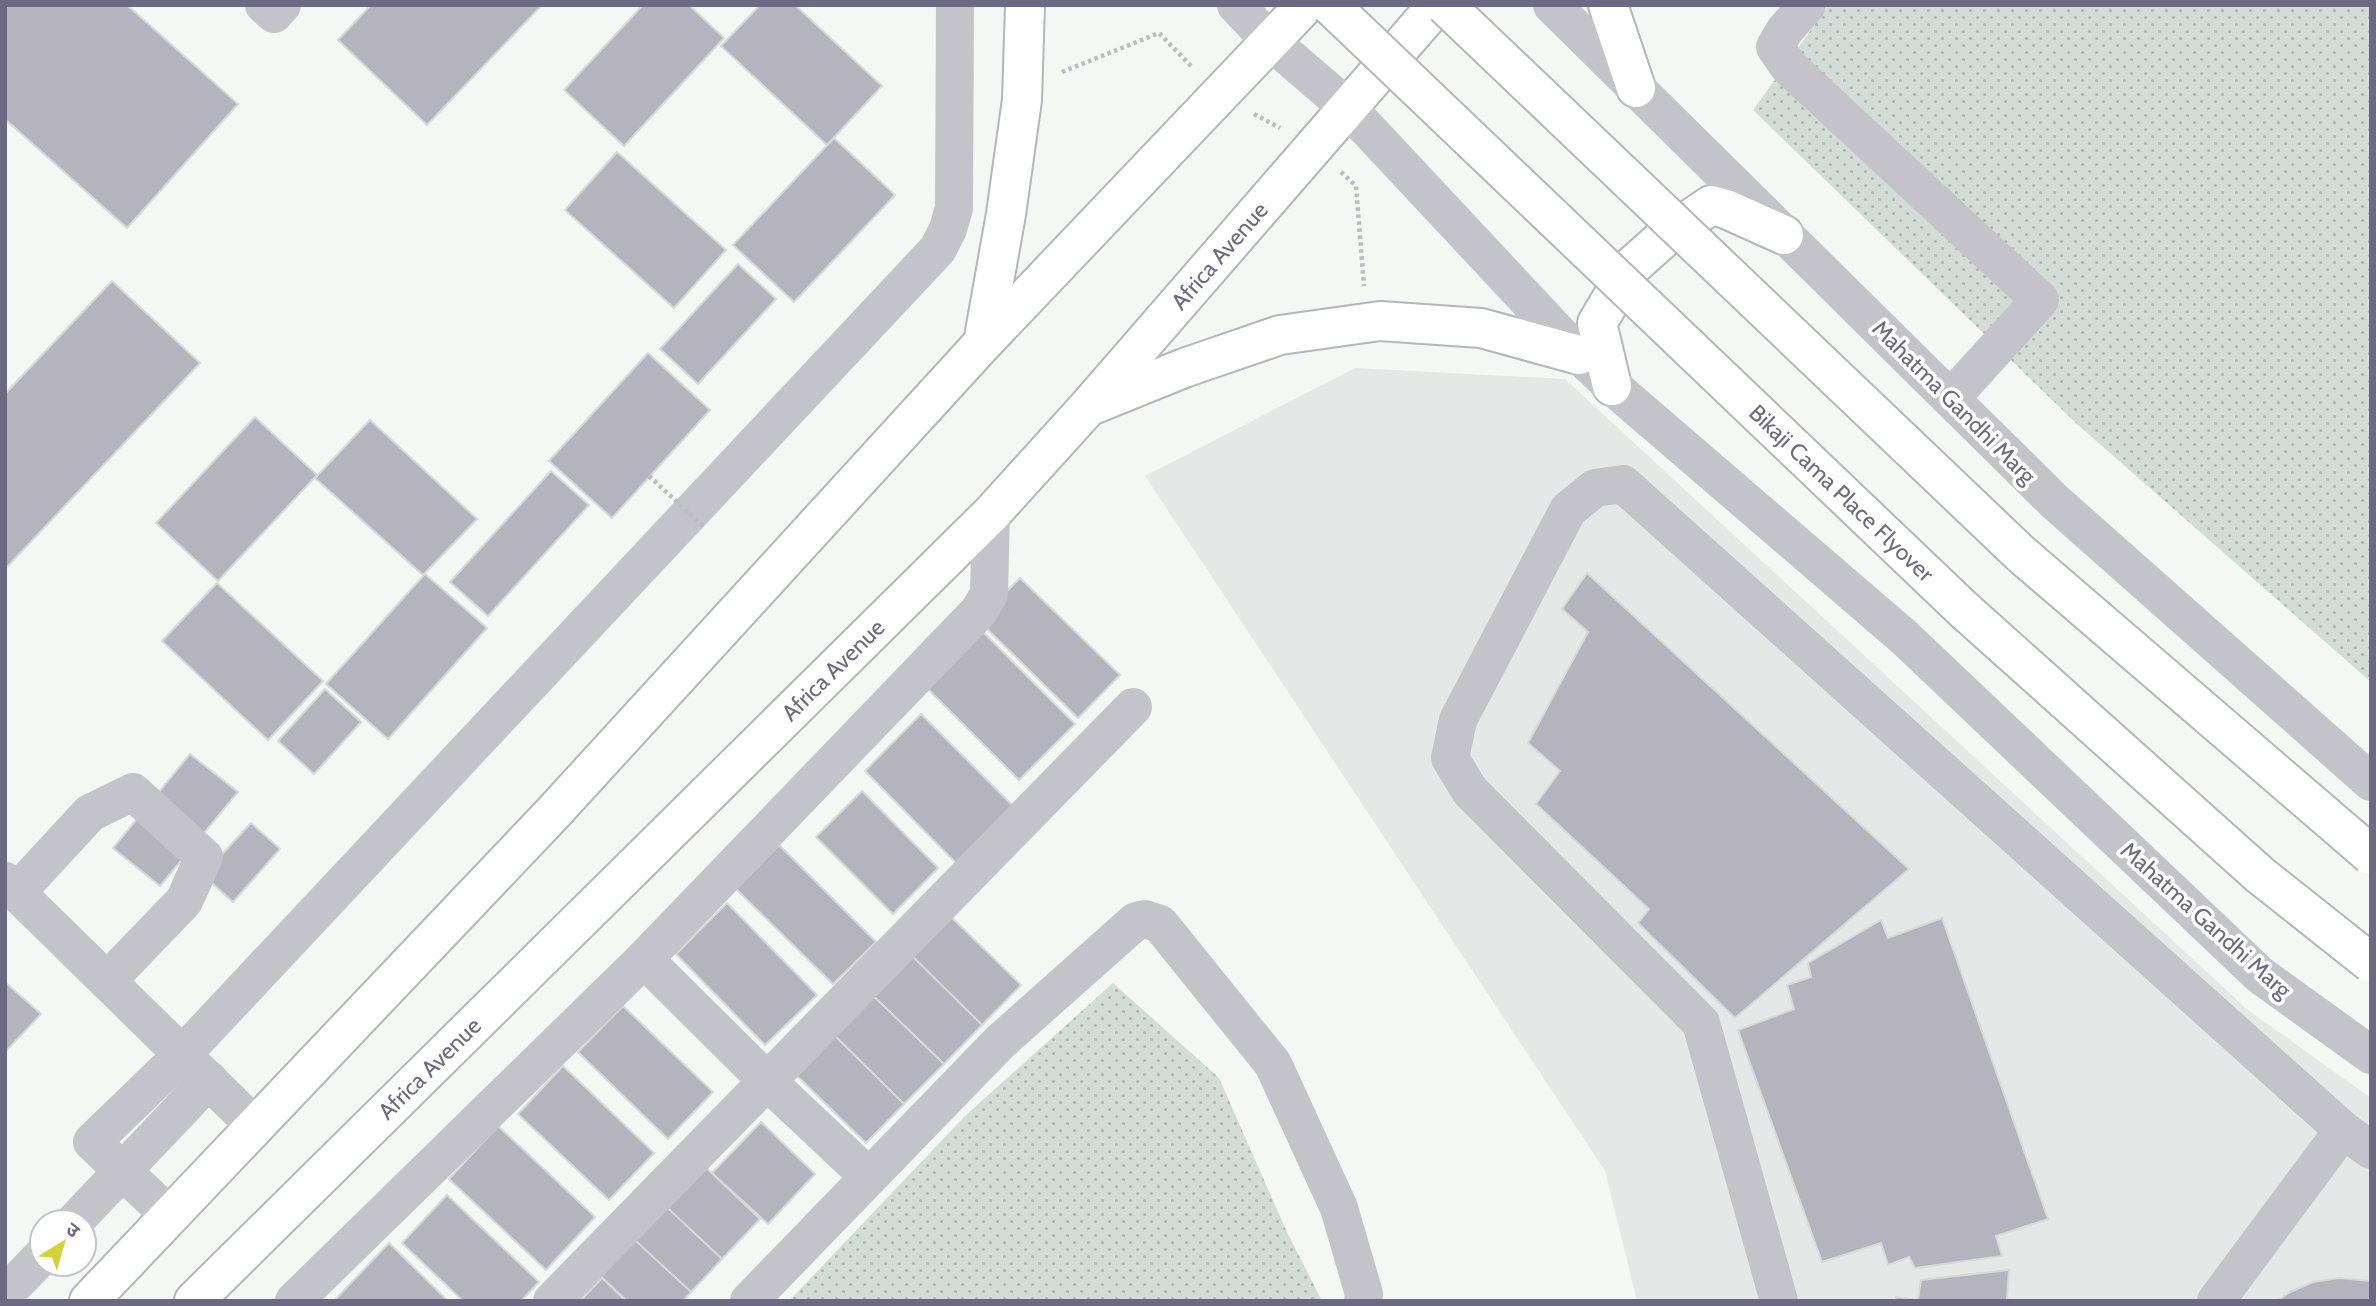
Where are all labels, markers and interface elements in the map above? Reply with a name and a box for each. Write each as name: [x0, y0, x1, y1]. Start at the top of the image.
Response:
street label: Africa Avenue: [1165, 196, 1274, 315]
street label: Mahatma Gandhi Marg: [1866, 314, 2042, 490]
street label: Bikaji Cama Place Flyover: [1743, 399, 1940, 588]
street label: Africa Avenue: [776, 613, 890, 727]
street label: Mahatma Gandhi Marg: [2115, 836, 2297, 1004]
street label: Africa Avenue: [372, 1011, 487, 1125]
north arrow: [28, 1208, 98, 1278]
text: उ: [62, 1217, 85, 1243]

